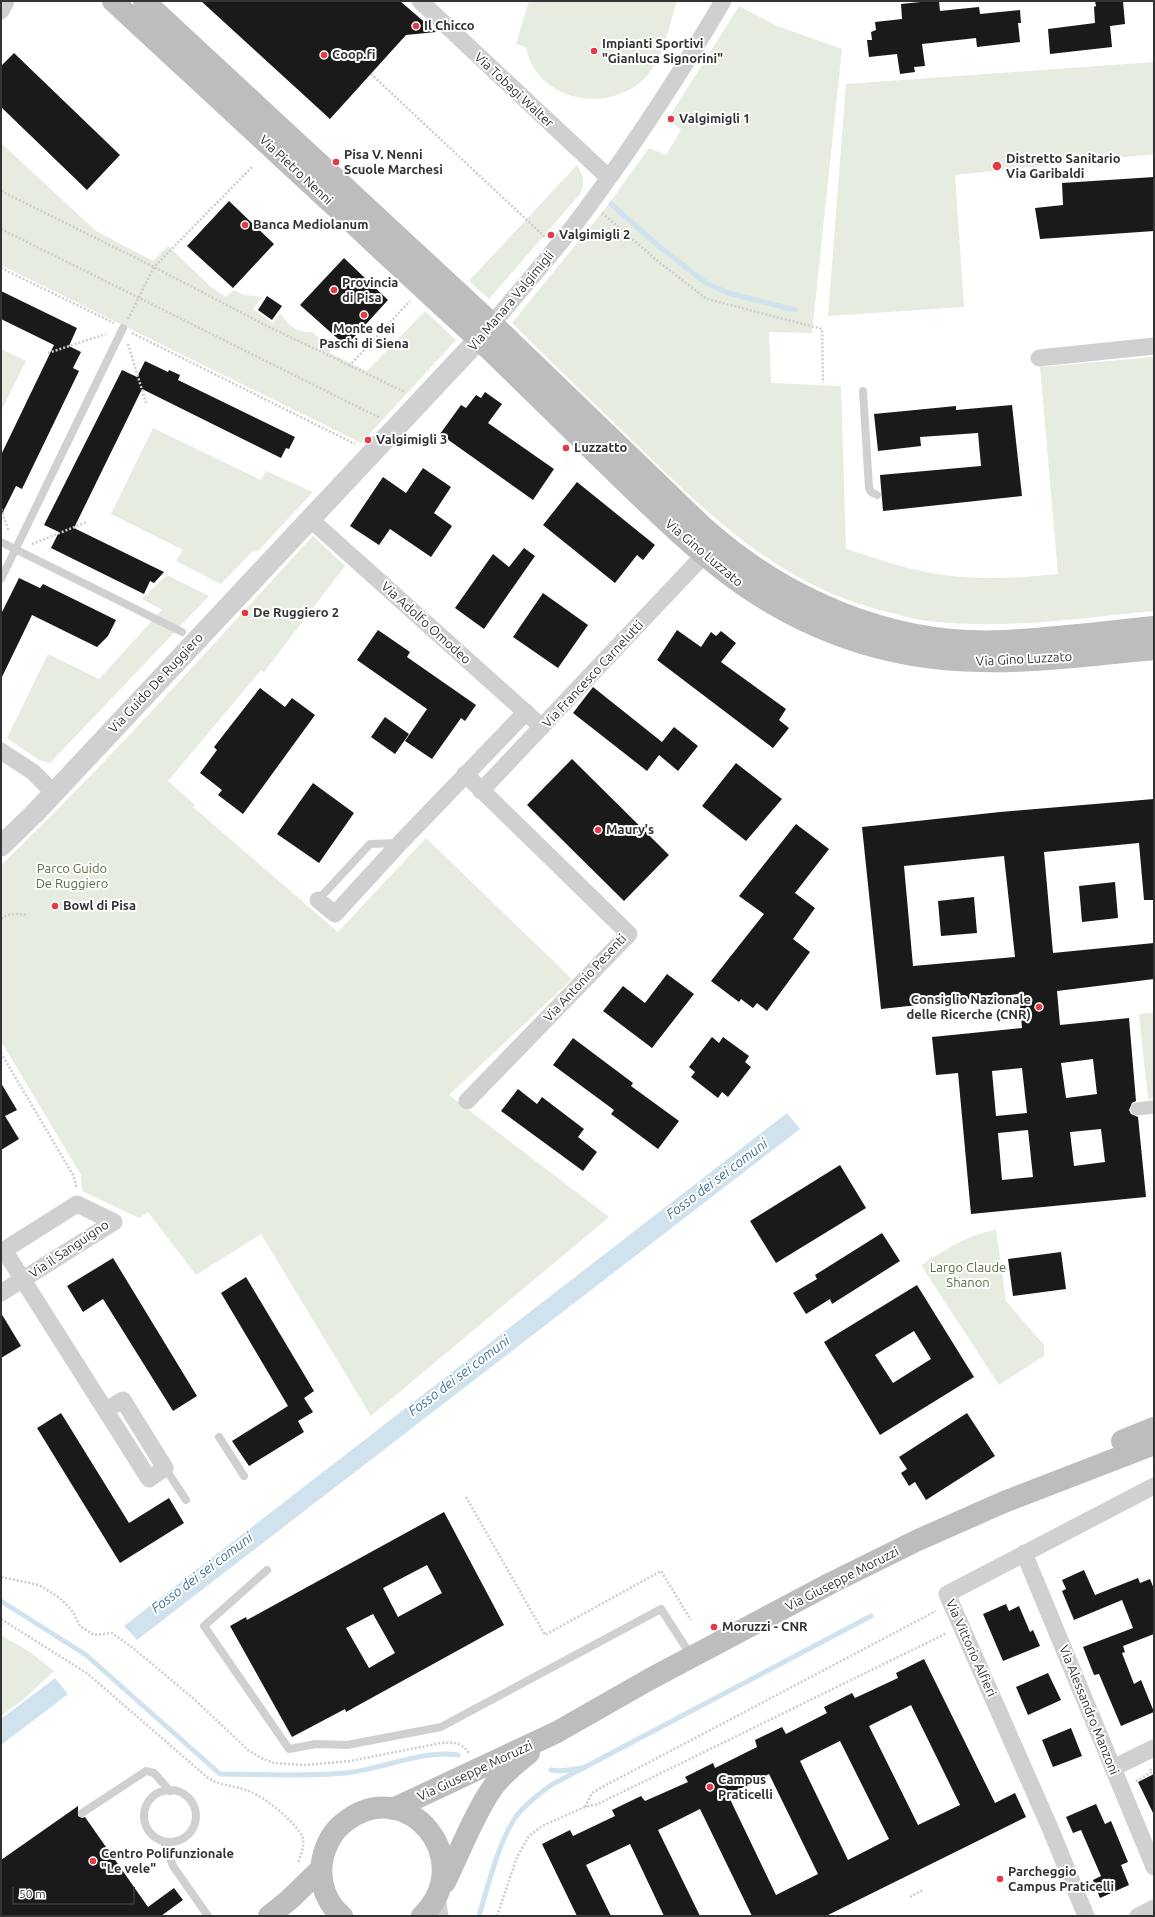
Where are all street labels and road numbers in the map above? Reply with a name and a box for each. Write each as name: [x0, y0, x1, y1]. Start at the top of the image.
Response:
street label: Via Tobagi Walter: [471, 49, 557, 131]
street label: Via Pietro Nenni: [256, 132, 336, 208]
street label: Via Manara Valgimigli: [465, 248, 557, 354]
street label: Via Gino Luzzato: [662, 516, 746, 590]
street label: Via Adolfo Omodeo: [378, 579, 474, 667]
street label: Via Francesco Carnelutti: [539, 617, 647, 731]
street label: Via Guido De Ruggiero: [105, 630, 207, 736]
street label: Via Gino Luzzato: [975, 649, 1073, 669]
street label: Via Antonio Pesenti: [540, 931, 630, 1025]
street label: Via il Sanguigno: [26, 1217, 112, 1281]
street label: Via Giuseppe Moruzzi: [783, 1544, 901, 1614]
street label: Via Vittorio Alfieri: [943, 1597, 999, 1699]
street label: Via Alessandro Manzoni: [1056, 1643, 1122, 1777]
street label: Via Giuseppe Moruzzi: [415, 1737, 535, 1805]

